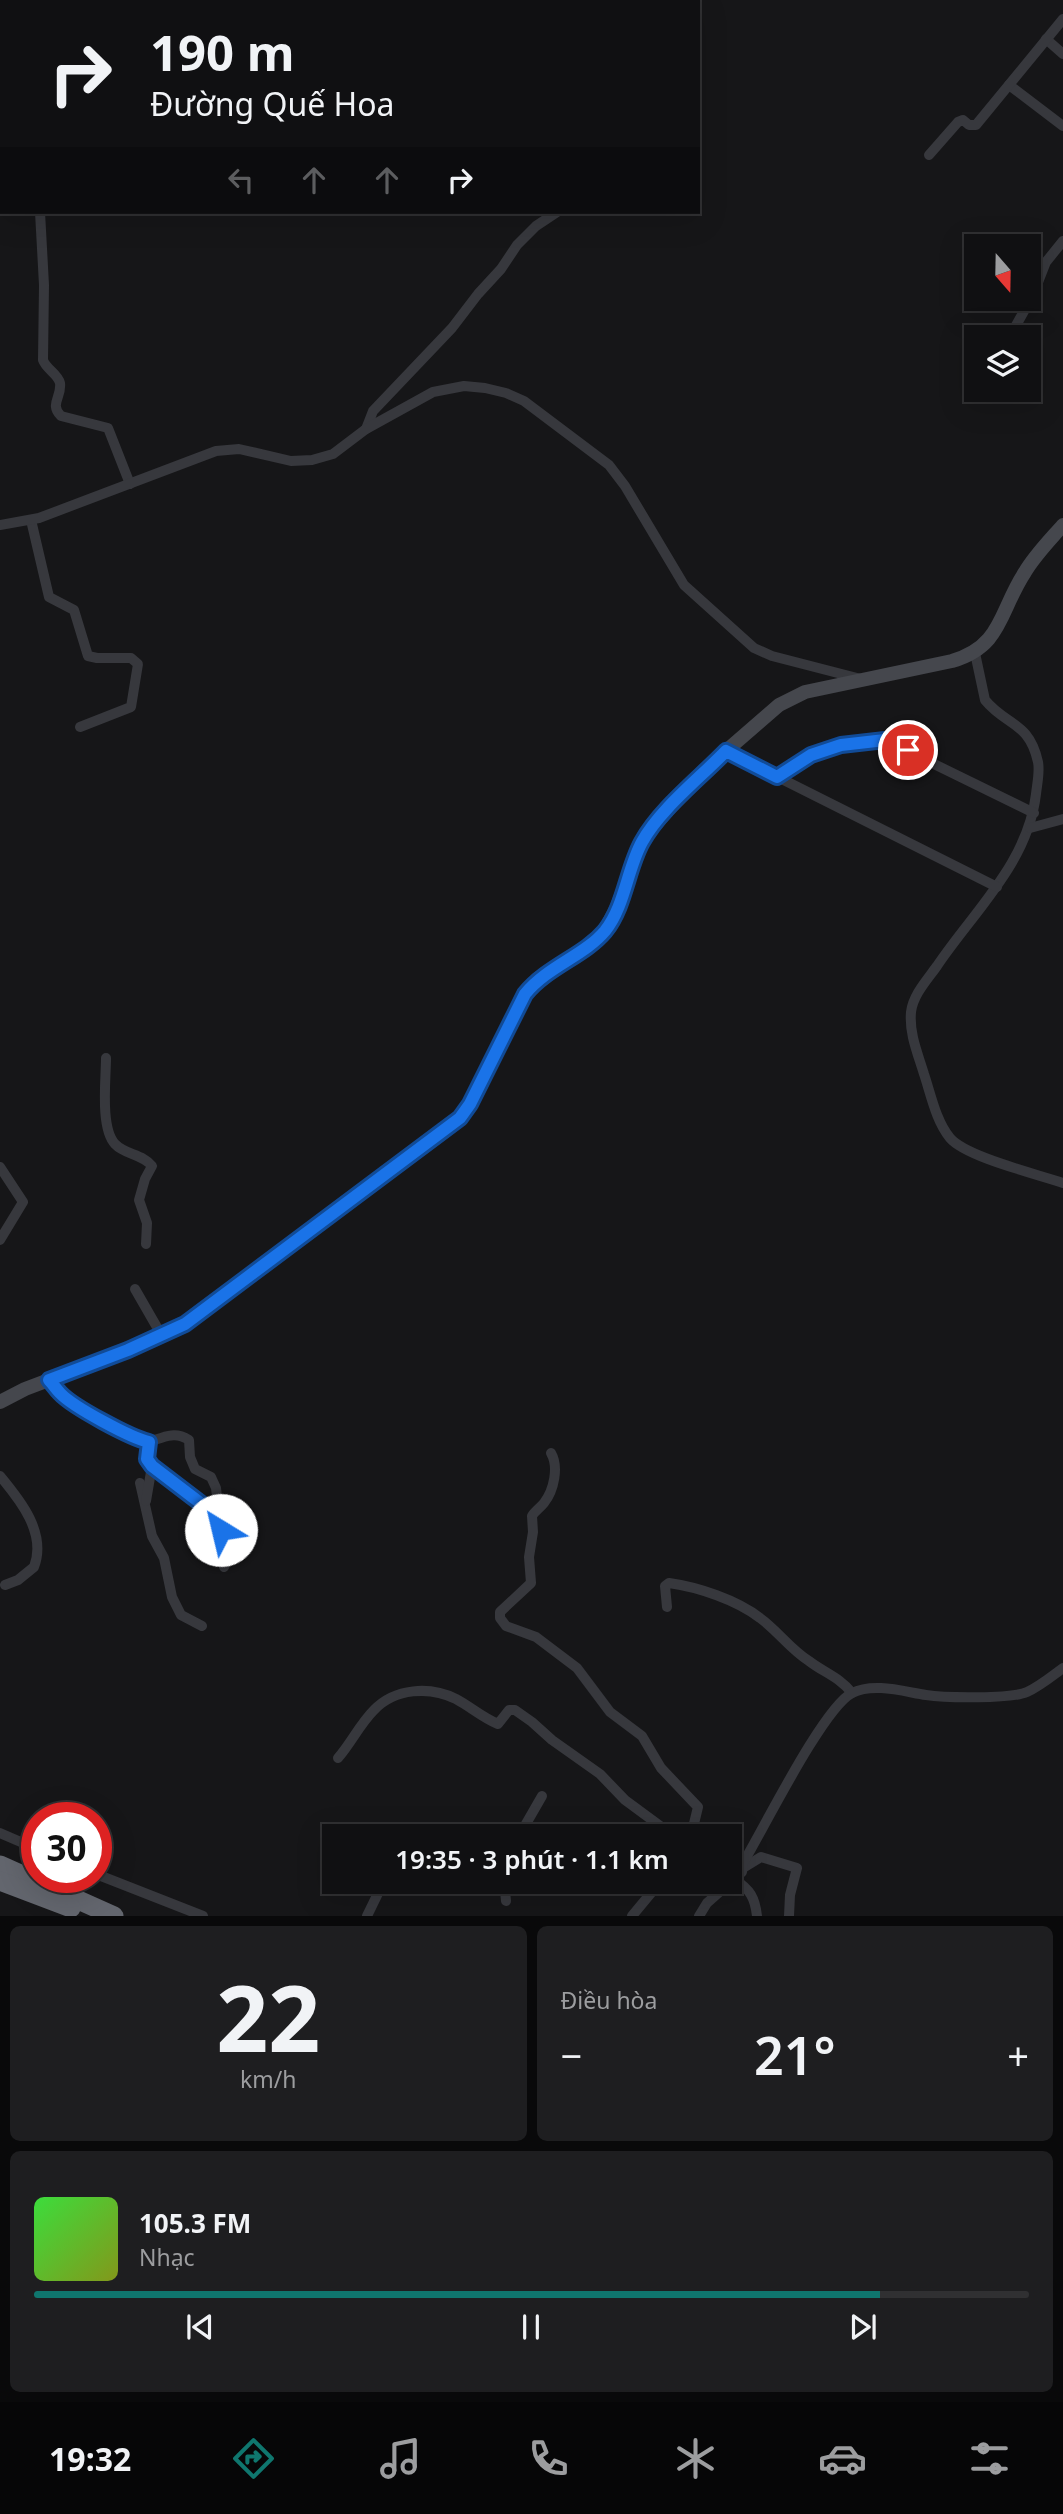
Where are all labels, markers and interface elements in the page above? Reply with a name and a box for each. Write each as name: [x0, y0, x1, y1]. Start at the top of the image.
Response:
text: 190 m: [150, 19, 295, 85]
icon: right: [35, 28, 126, 119]
text: Đường Quế Hoa: [150, 82, 395, 125]
icon: left: [222, 161, 260, 199]
icon: ahead: [295, 161, 333, 199]
icon: ahead: [368, 161, 406, 199]
icon: right: [441, 161, 479, 199]
north arrow: [964, 234, 1041, 312]
map controls: [964, 234, 1041, 402]
button: layers: [964, 325, 1041, 402]
pin: [878, 720, 938, 780]
icon: arrive: [889, 731, 927, 769]
position arrow: [184, 1493, 258, 1567]
speed limit sign: 30: [21, 1802, 112, 1893]
text: 19:35 · 3 phút · 1.1 km: [395, 1841, 669, 1877]
text: 22: [216, 1955, 320, 2079]
text: Điều hòa: [561, 1984, 657, 2016]
text: 21°: [754, 2019, 836, 2090]
text: −: [561, 2029, 582, 2081]
text: +: [1007, 2029, 1029, 2081]
text: km/h: [240, 2063, 297, 2095]
text: 105.3 FM: [139, 2205, 251, 2241]
text: Nhạc: [139, 2241, 195, 2273]
icon: previous: [181, 2308, 219, 2346]
icon: pause: [512, 2308, 550, 2346]
icon: next: [844, 2308, 882, 2346]
icon: directions: [229, 2434, 278, 2483]
icon: music: [376, 2434, 425, 2483]
icon: phone: [524, 2434, 573, 2483]
icon: climate: [671, 2434, 720, 2483]
icon: car: [818, 2434, 867, 2483]
icon: filters: [965, 2434, 1014, 2483]
text: 19:32: [49, 2437, 131, 2480]

